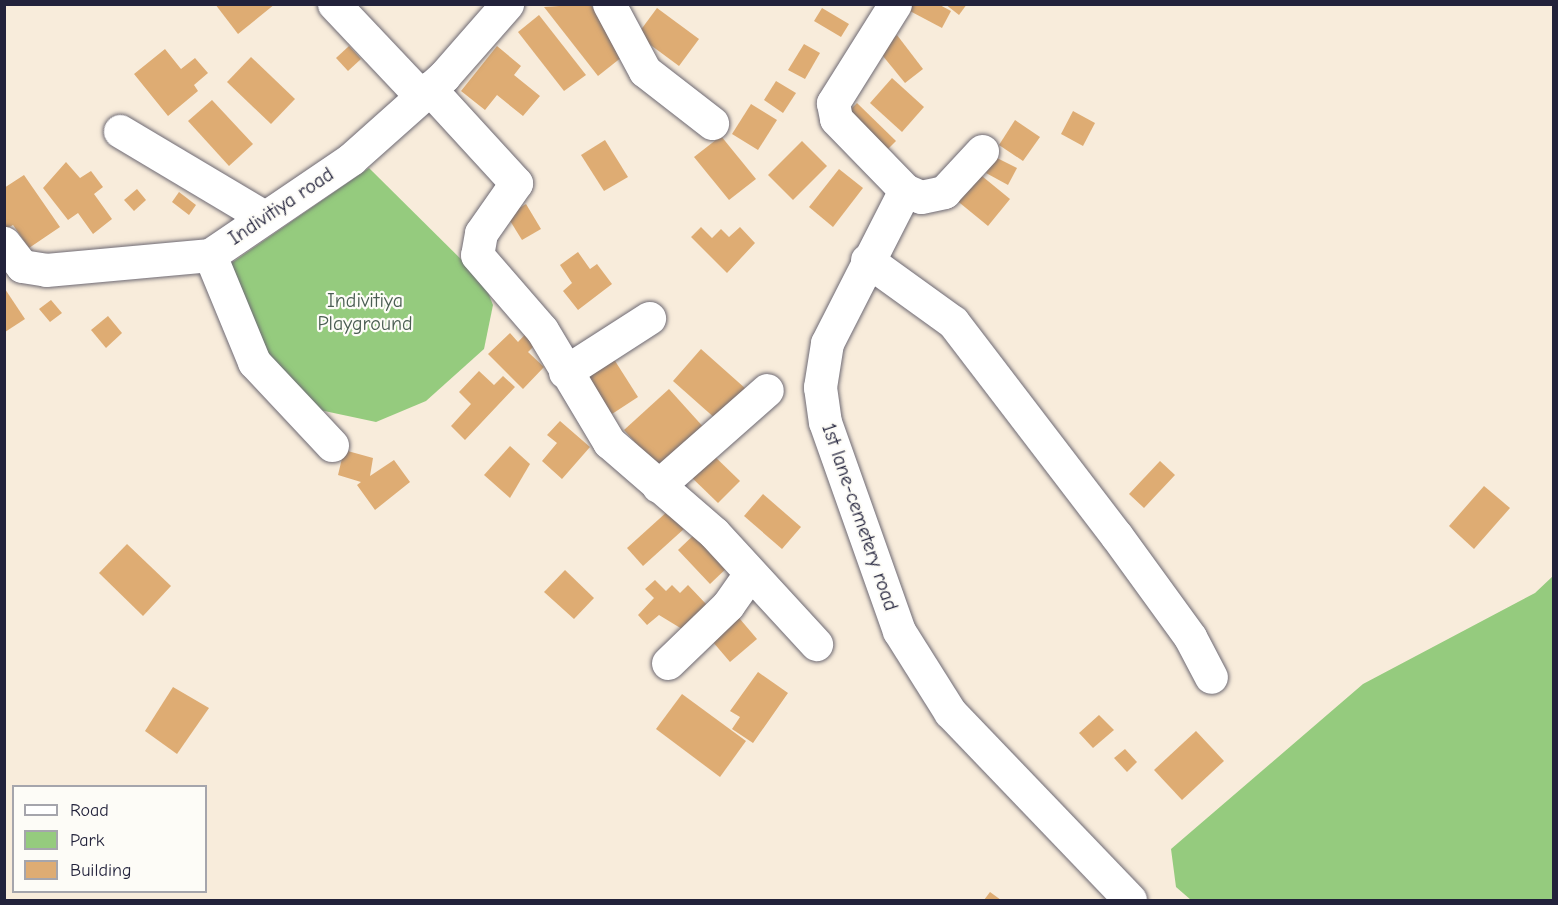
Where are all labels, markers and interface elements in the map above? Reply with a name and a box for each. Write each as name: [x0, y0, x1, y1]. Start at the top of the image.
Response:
street label: Indivitiya road: [224, 162, 338, 250]
park label: Indivitiya Playground: [317, 289, 413, 336]
street label: 1st lane-cemetery road: [817, 420, 903, 614]
legend: [12, 785, 207, 893]
text: Road: [70, 800, 109, 821]
text: Park: [70, 830, 104, 851]
text: Building: [70, 860, 132, 881]

